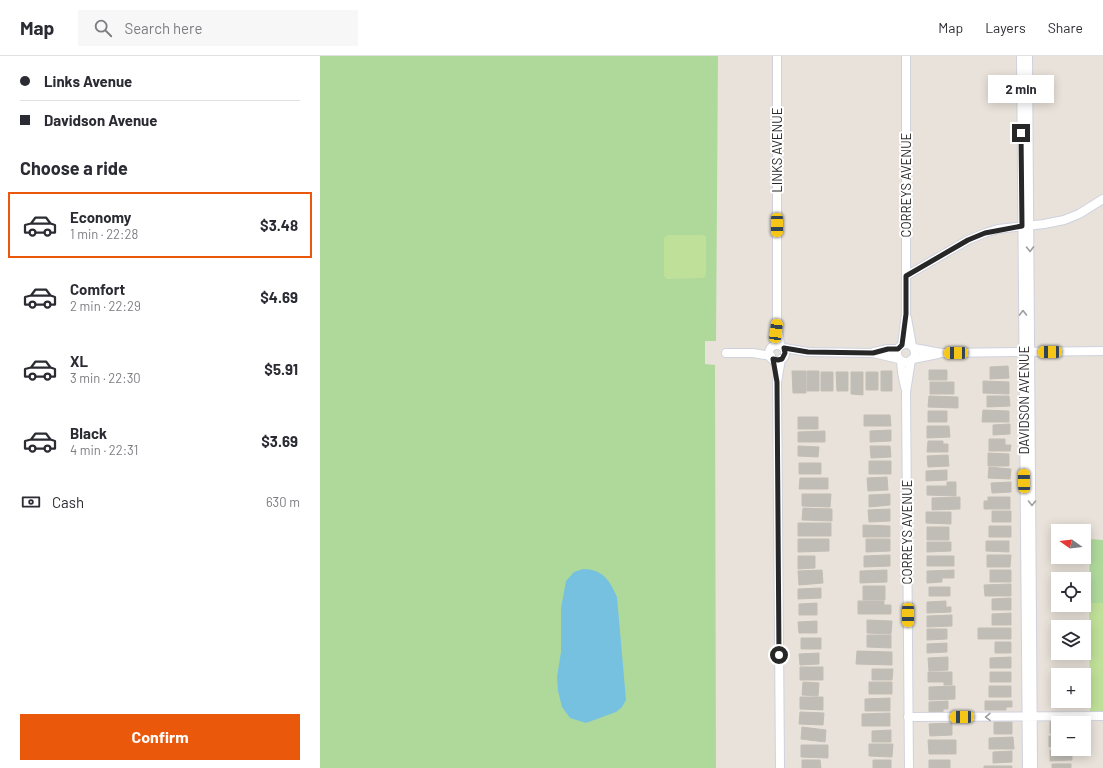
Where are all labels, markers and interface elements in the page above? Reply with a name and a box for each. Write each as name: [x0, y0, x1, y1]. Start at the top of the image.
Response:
search box: [78, 10, 358, 46]
text: Map: [20, 16, 54, 39]
icon: search: [92, 17, 114, 39]
text: Search here: [124, 19, 202, 37]
text: Map: [938, 19, 963, 36]
text: Layers: [985, 19, 1026, 36]
text: Share: [1048, 19, 1083, 36]
text: Links Avenue: [44, 72, 132, 90]
callout: 2 min: [988, 75, 1054, 103]
text: 2 min: [1005, 81, 1037, 97]
street label: LINKS AVENUE: [769, 107, 785, 193]
text: Davidson Avenue: [44, 111, 157, 129]
route end: [1012, 124, 1030, 142]
street label: CORREYS AVENUE: [898, 132, 914, 237]
text: Choose a ride: [20, 157, 128, 179]
icon: car: [22, 207, 58, 243]
text: Economy: [70, 208, 131, 226]
car: [771, 213, 783, 237]
text: $3.48: [260, 216, 298, 234]
text: 1 min · 22:28: [70, 226, 138, 242]
one-way arrow: [1026, 246, 1034, 252]
icon: car: [22, 279, 58, 315]
text: Comfort: [70, 280, 125, 298]
text: $4.69: [260, 288, 298, 306]
text: 2 min · 22:29: [70, 298, 141, 314]
one-way arrow: [1019, 310, 1027, 316]
car: [769, 318, 783, 344]
street label: DAVIDSON AVENUE: [1016, 345, 1032, 454]
car: [1038, 346, 1062, 358]
car: [944, 347, 968, 359]
icon: car: [22, 351, 58, 387]
text: XL: [70, 352, 88, 370]
text: $5.91: [264, 360, 298, 378]
text: 3 min · 22:30: [70, 370, 141, 386]
icon: car: [22, 423, 58, 459]
text: Black: [70, 424, 107, 442]
text: $3.69: [261, 432, 298, 450]
text: 4 min · 22:31: [70, 442, 138, 458]
car: [1018, 469, 1030, 493]
street label: CORREYS AVENUE: [899, 479, 915, 584]
icon: cash: [20, 491, 42, 513]
text: Cash: [52, 493, 84, 511]
text: 630 m: [266, 494, 300, 510]
one-way arrow: [1028, 500, 1036, 506]
north arrow: [1051, 524, 1091, 564]
map controls: [1051, 524, 1091, 756]
button: locate: [1051, 572, 1091, 612]
car: [902, 603, 914, 627]
button: layers: [1051, 620, 1091, 660]
route start: [770, 646, 788, 664]
button: +: [1051, 668, 1091, 708]
car: [950, 711, 974, 723]
one-way arrow: [985, 713, 991, 721]
button: Confirm: [20, 714, 300, 760]
button: −: [1051, 716, 1091, 756]

